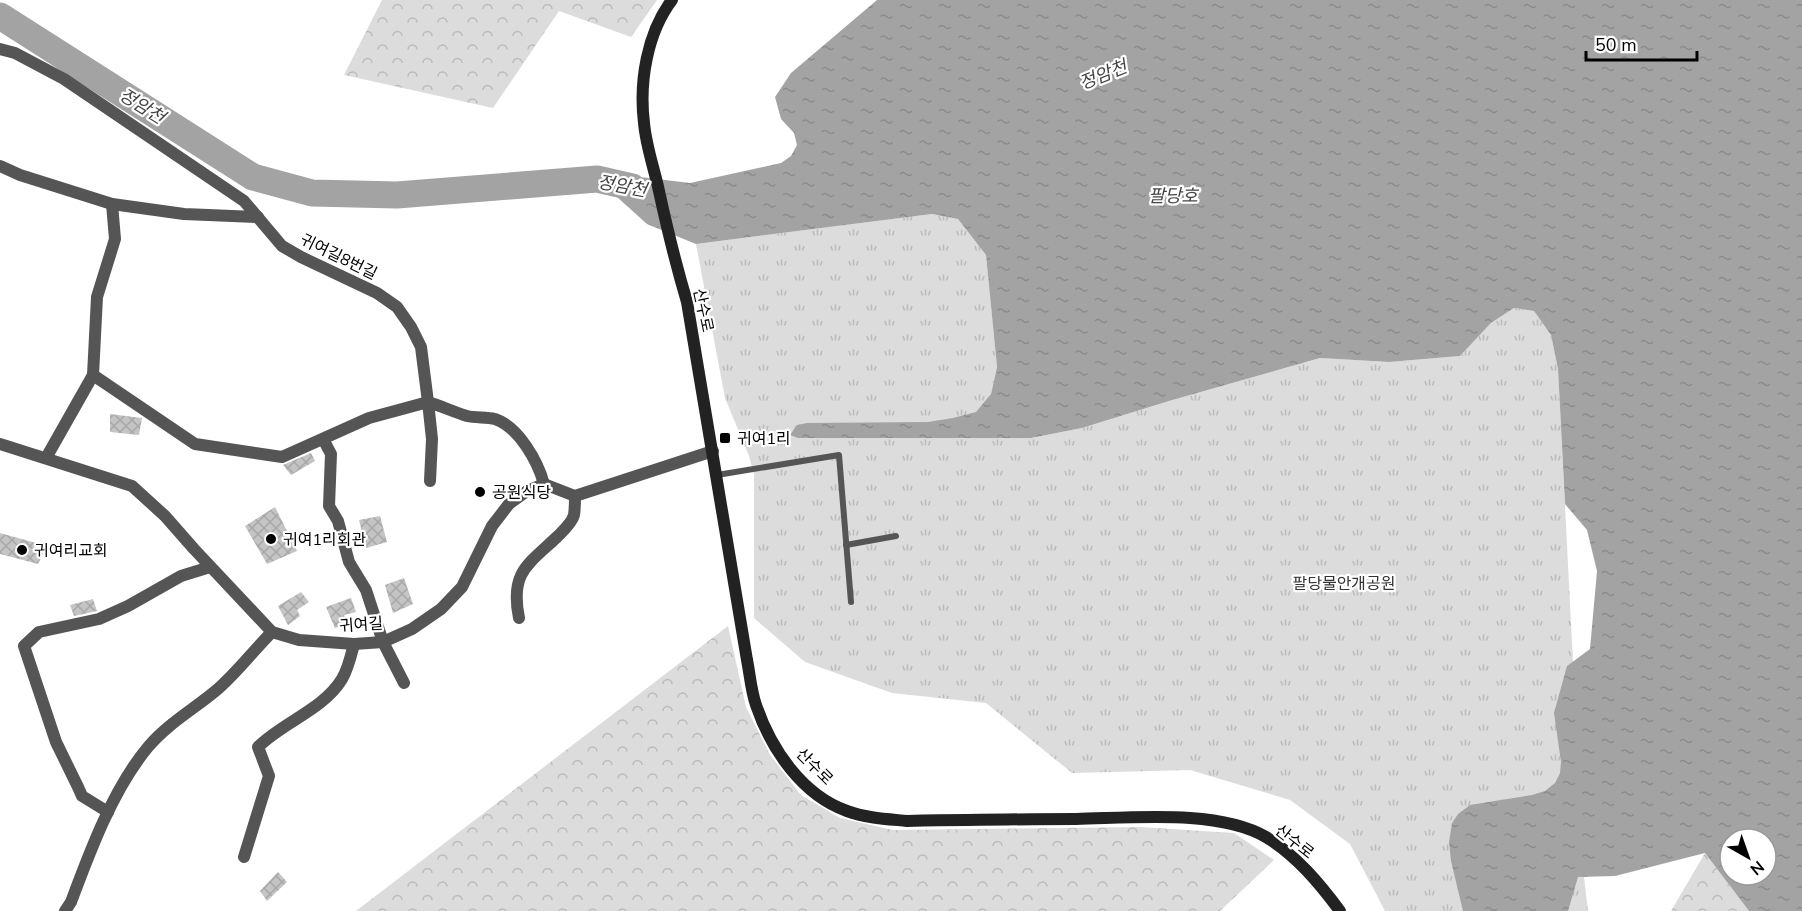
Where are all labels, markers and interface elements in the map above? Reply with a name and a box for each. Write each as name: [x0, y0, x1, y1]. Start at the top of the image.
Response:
scale bar: [1586, 24, 1697, 62]
text: 50 m: [1595, 33, 1637, 57]
water label: 정암천: [1075, 54, 1133, 95]
water label: 정암천: [115, 83, 171, 131]
water label: 정암천: [595, 169, 651, 203]
water label: 팔당호: [1148, 184, 1199, 208]
street label: 귀여길8번길: [296, 229, 381, 285]
street label: 산수로: [688, 286, 718, 334]
place label: 귀여1리: [737, 428, 791, 450]
marker: 귀여1리: [718, 431, 732, 445]
place label: 공원식당: [492, 482, 551, 504]
marker: 공원식당: [473, 485, 487, 499]
place label: 귀여1리회관: [283, 529, 366, 551]
marker: 귀여1리회관: [264, 532, 278, 546]
place label: 귀여리교회: [34, 540, 108, 562]
marker: 귀여리교회: [15, 543, 29, 557]
park label: 팔당물안개공원: [1292, 573, 1396, 595]
street label: 귀여길: [338, 612, 384, 638]
street label: 산수로: [791, 743, 838, 790]
street label: 산수로: [1270, 820, 1319, 864]
north arrow: [1718, 827, 1778, 887]
text: N: [1745, 855, 1769, 880]

